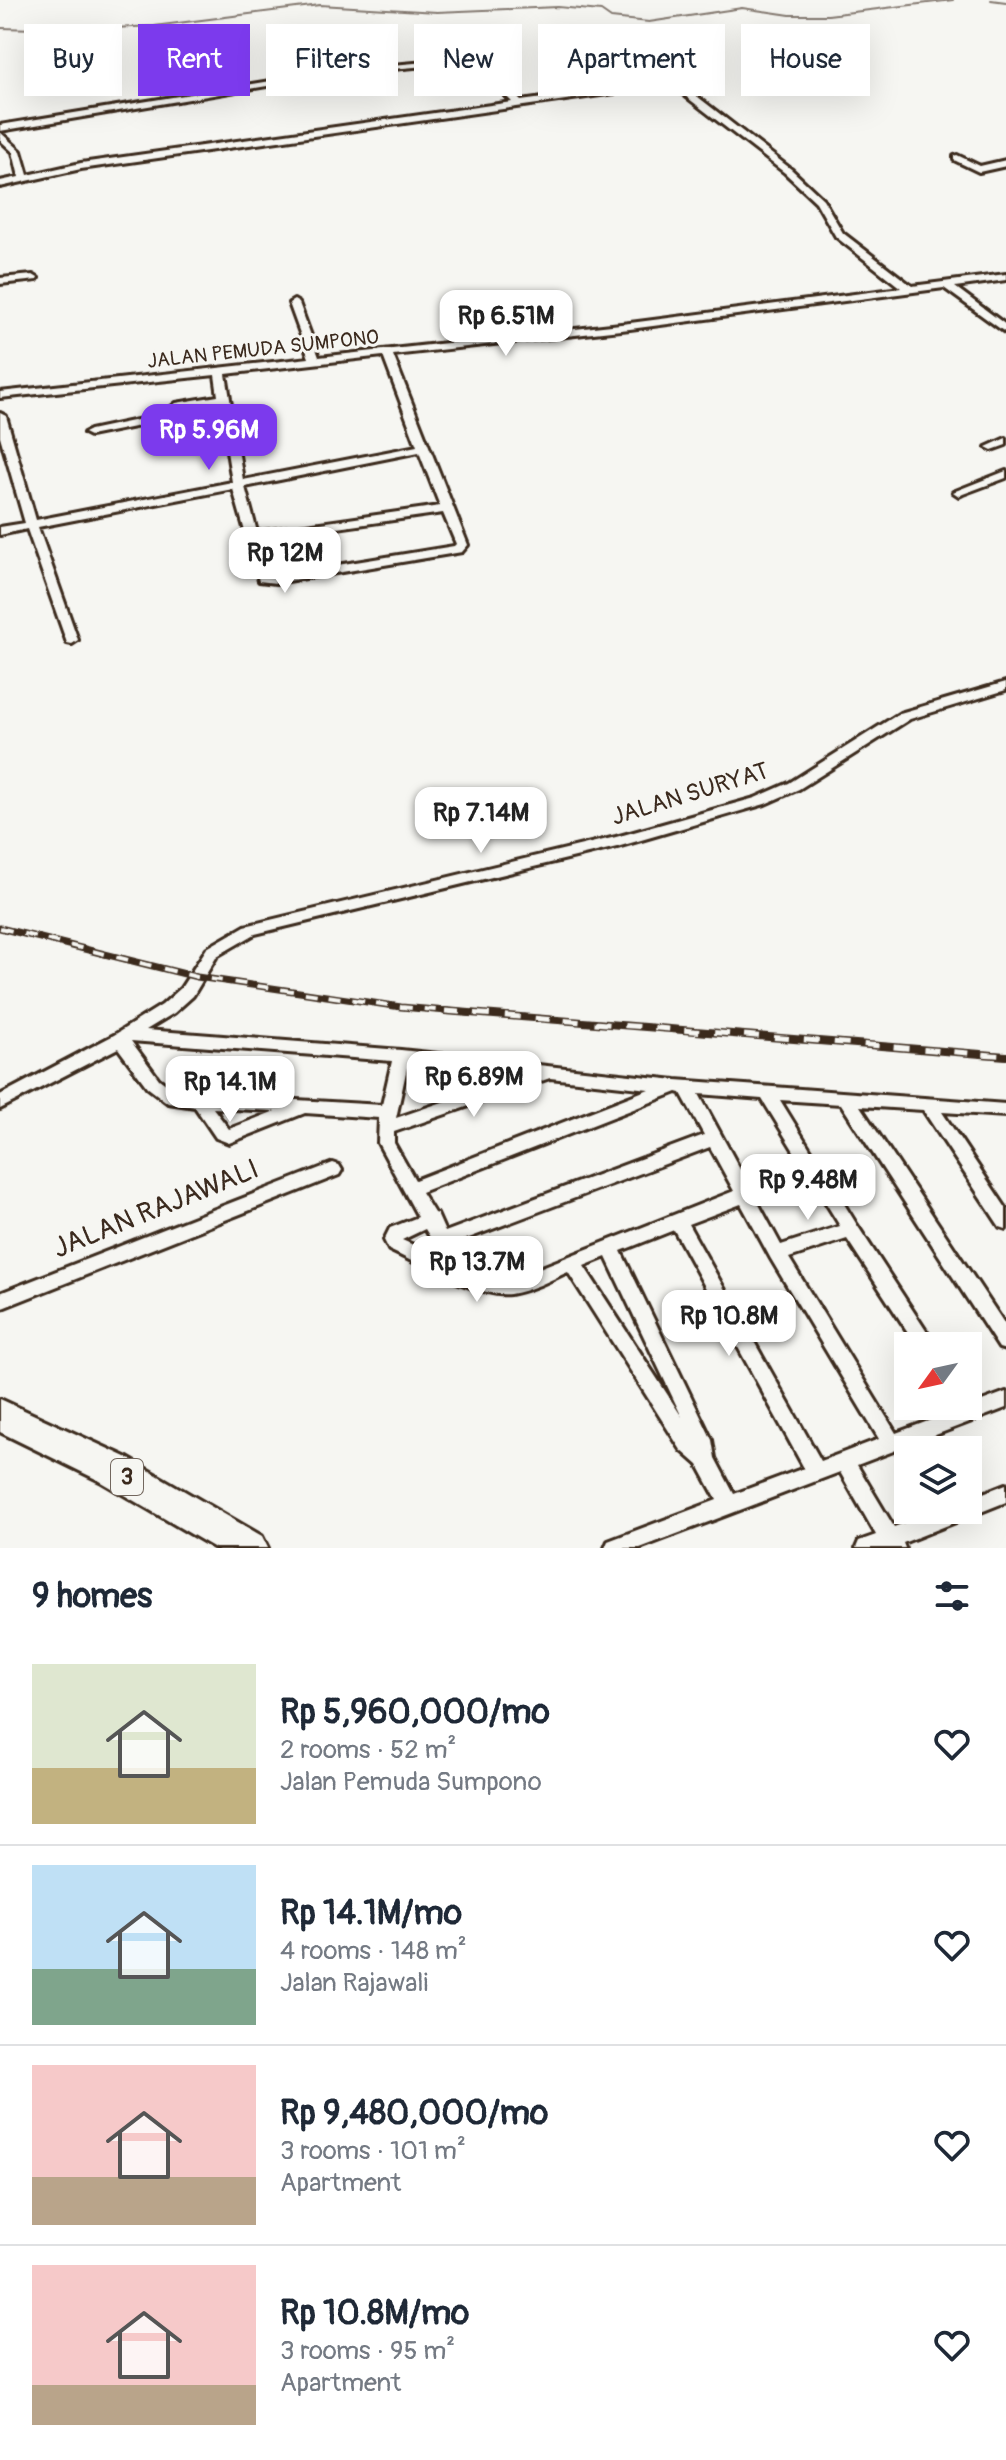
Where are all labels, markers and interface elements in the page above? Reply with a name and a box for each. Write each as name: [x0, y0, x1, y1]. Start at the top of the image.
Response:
chip: Buy: [24, 24, 122, 96]
chip: Rent: [138, 24, 250, 96]
chip: Filters: [266, 24, 398, 96]
chip: New: [414, 24, 522, 96]
chip: Apartment: [538, 24, 725, 96]
chip: House: [741, 24, 870, 96]
pin: Rp 6.51M: [423, 290, 589, 358]
text: Rp 6.51M: [458, 300, 554, 332]
street label: JALAN PEMUDA SUMPONO: [146, 324, 380, 374]
pin: Rp 5.96M: [126, 404, 292, 472]
text: Rp 5.96M: [159, 414, 259, 446]
pin: Rp 12M: [220, 527, 350, 595]
text: Rp 12M: [247, 537, 323, 569]
street label: JALAN SURYAT: [608, 756, 772, 832]
pin: Rp 7.14M: [398, 787, 564, 855]
text: Rp 7.14M: [433, 797, 529, 829]
pin: Rp 6.89M: [391, 1051, 557, 1119]
pin: Rp 14.1M: [147, 1056, 313, 1124]
text: Rp 6.89M: [424, 1061, 524, 1093]
text: Rp 14.1M: [184, 1066, 276, 1098]
street label: JALAN RAJAWALI: [48, 1152, 264, 1266]
pin: Rp 9.48M: [725, 1154, 891, 1222]
text: Rp 9.48M: [759, 1164, 857, 1196]
pin: Rp 13.7M: [394, 1236, 560, 1304]
text: Rp 13.7M: [429, 1246, 525, 1278]
pin: Rp 10.8M: [646, 1290, 812, 1358]
text: Rp 10.8M: [680, 1300, 778, 1332]
north arrow: [894, 1332, 982, 1420]
map controls: [894, 1332, 982, 1524]
button: layers: [894, 1436, 982, 1524]
road number: 3: [111, 1459, 143, 1495]
icon: filters: [930, 1574, 974, 1618]
text: 9 homes: [32, 1575, 152, 1618]
text: Rp 5,960,000/mo: [280, 1691, 550, 1734]
icon: home: [96, 1696, 192, 1792]
icon: heart: [930, 1722, 974, 1766]
text: 2 rooms · 52 m²: [280, 1734, 456, 1766]
text: Jalan Pemuda Sumpono: [280, 1766, 542, 1798]
text: Rp 14.1M/mo: [280, 1892, 462, 1935]
icon: home: [96, 1897, 192, 1993]
icon: heart: [930, 1923, 974, 1967]
text: 4 rooms · 148 m²: [280, 1935, 467, 1967]
text: Jalan Rajawali: [280, 1967, 428, 1999]
text: Rp 9,480,000/mo: [280, 2092, 548, 2135]
icon: home: [96, 2097, 192, 2193]
icon: heart: [930, 2123, 974, 2167]
text: 3 rooms · 101 m²: [280, 2135, 466, 2167]
text: Apartment: [280, 2167, 401, 2199]
text: Rp 10.8M/mo: [280, 2292, 469, 2335]
icon: home: [96, 2297, 192, 2393]
icon: heart: [930, 2323, 974, 2367]
text: 3 rooms · 95 m²: [280, 2335, 455, 2367]
text: Apartment: [280, 2367, 401, 2399]

